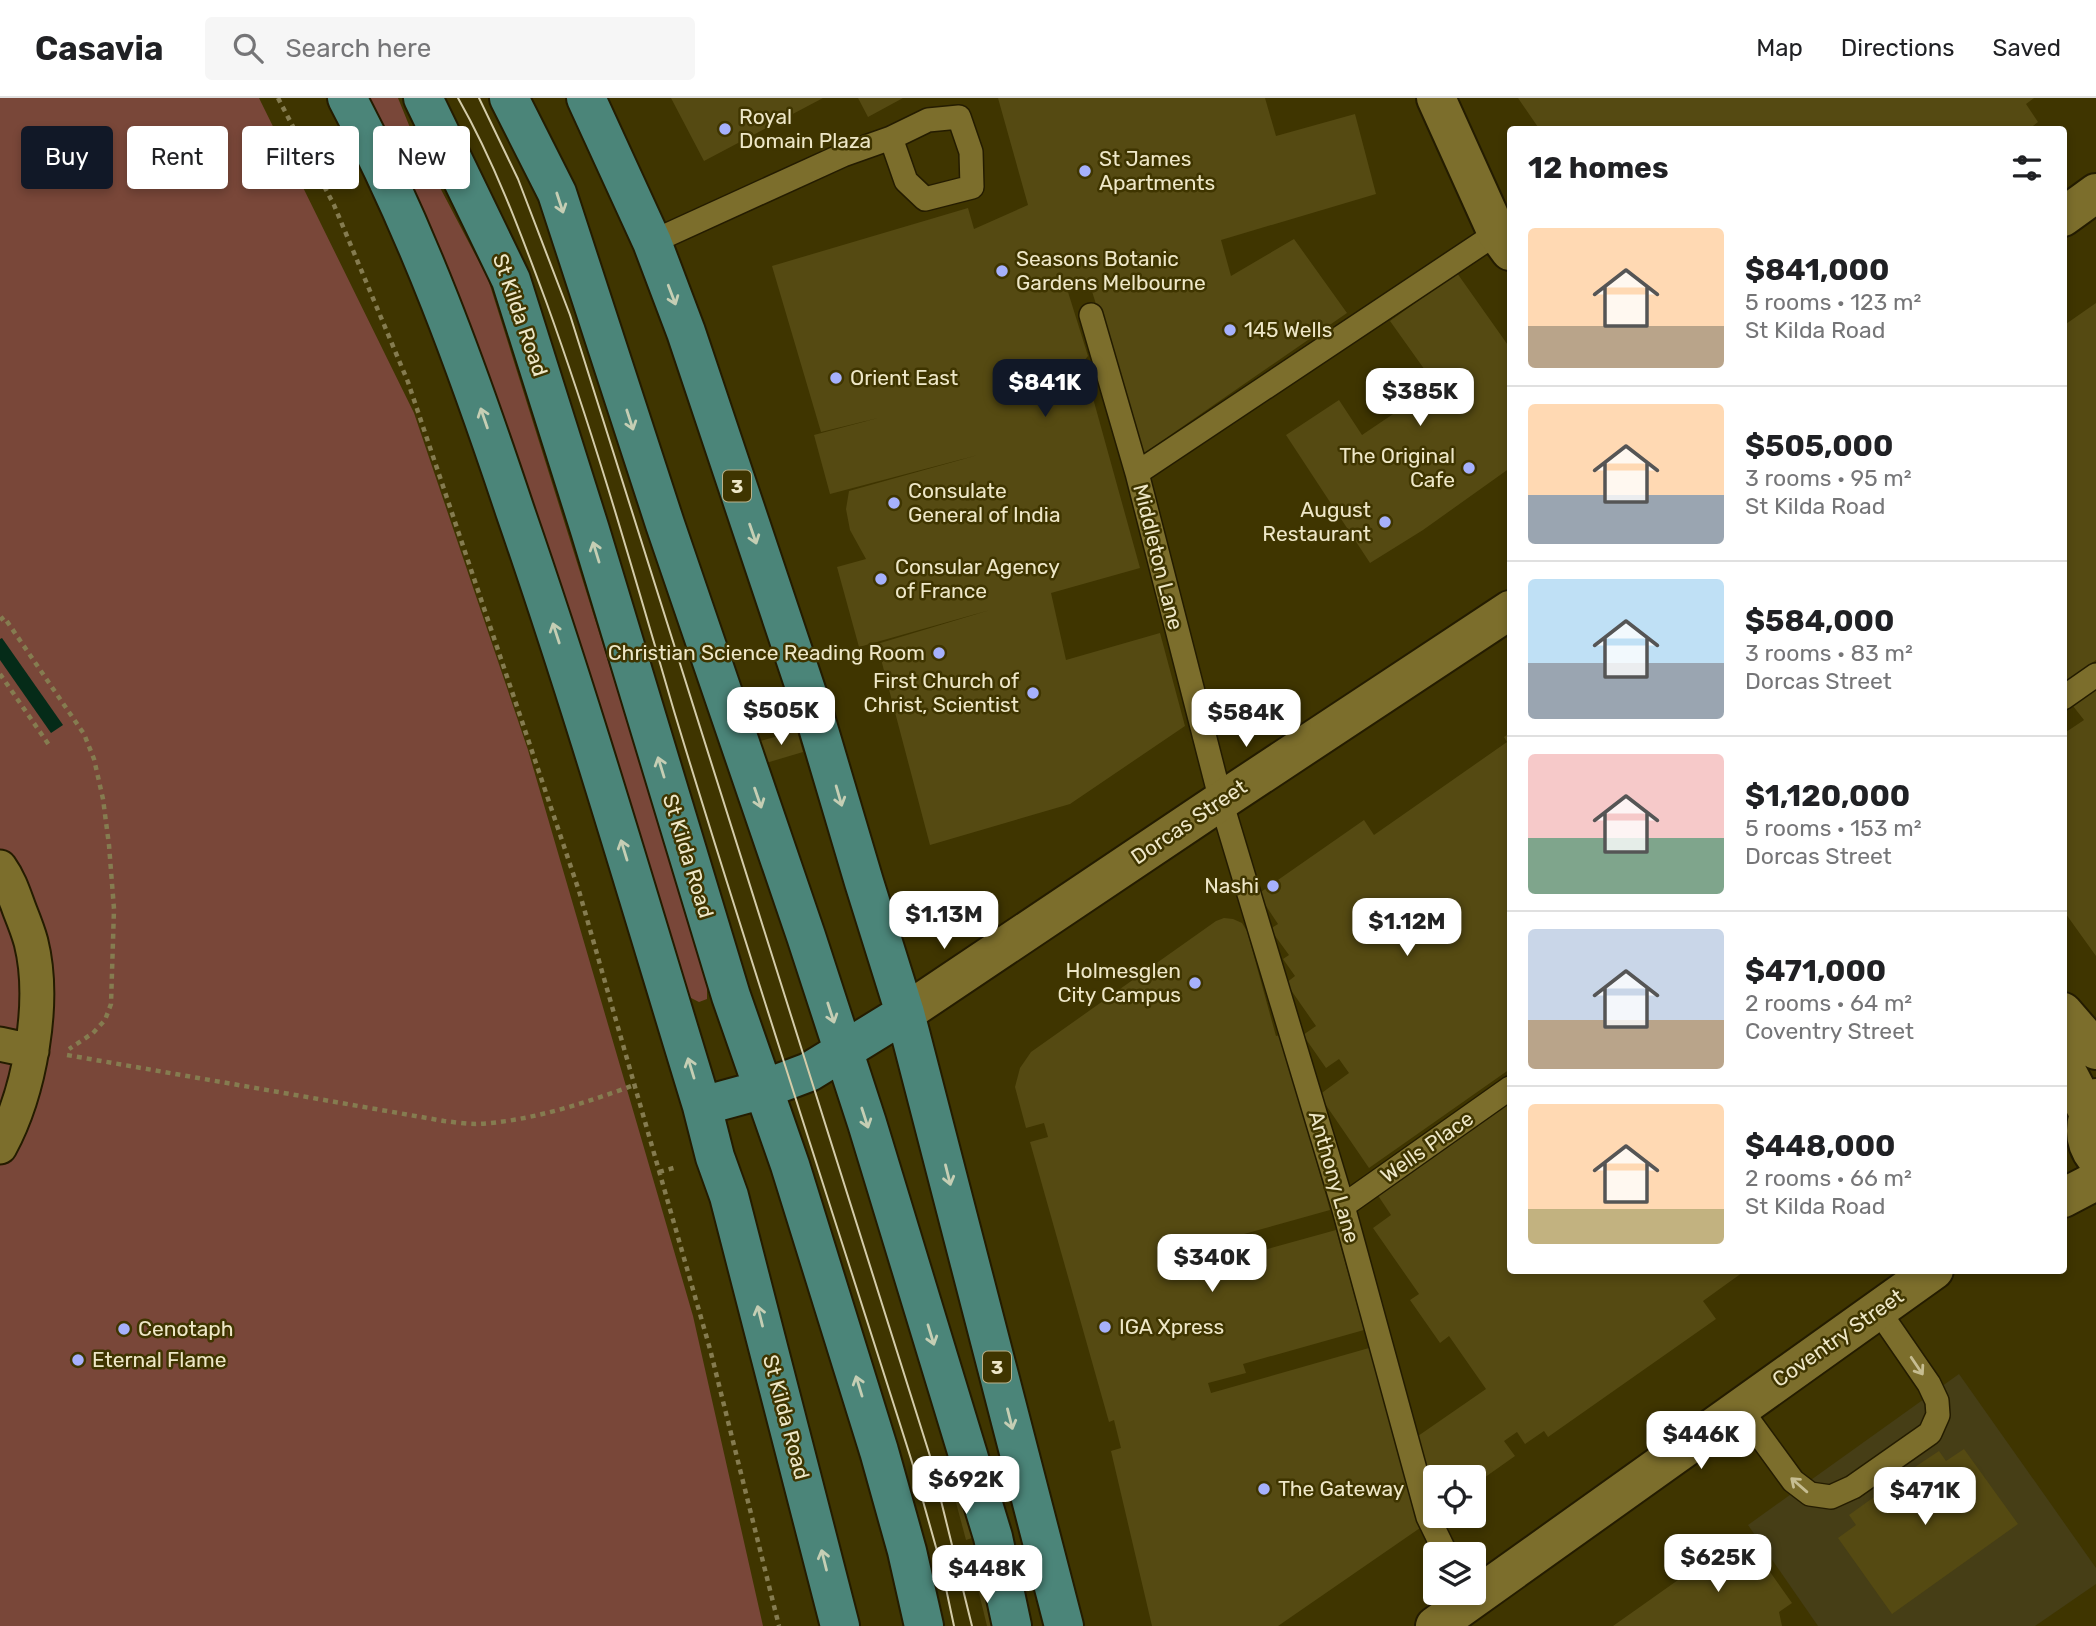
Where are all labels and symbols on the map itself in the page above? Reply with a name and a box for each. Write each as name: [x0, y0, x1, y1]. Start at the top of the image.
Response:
place label: Royal Domain Plaza: [739, 104, 871, 153]
marker: Royal Domain Plaza: [717, 121, 733, 137]
place label: St James Apartments: [1099, 146, 1215, 195]
marker: St James Apartments: [1077, 163, 1093, 179]
one-way arrow: [555, 192, 568, 214]
place label: Seasons Botanic Gardens Melbourne: [1016, 246, 1206, 295]
street label: St Kilda Road: [488, 250, 553, 380]
marker: Seasons Botanic Gardens Melbourne: [994, 263, 1010, 279]
one-way arrow: [667, 284, 680, 305]
place label: 145 Wells: [1244, 317, 1332, 342]
marker: 145 Wells: [1222, 322, 1238, 338]
pin: $841K: [996, 360, 1094, 419]
place label: Orient East: [850, 365, 958, 390]
pin: $385K: [1371, 368, 1469, 428]
marker: Orient East: [828, 370, 844, 386]
one-way arrow: [477, 407, 489, 429]
one-way arrow: [625, 408, 637, 430]
place label: The Original Cafe: [1339, 443, 1455, 492]
marker: The Original Cafe: [1461, 460, 1477, 476]
road number: 3: [723, 470, 751, 502]
place label: Consulate General of India: [908, 478, 1061, 527]
street label: Middleton Lane: [1128, 481, 1189, 632]
marker: Consulate General of India: [886, 495, 902, 511]
place label: August Restaurant: [1262, 497, 1371, 546]
marker: August Restaurant: [1377, 514, 1393, 530]
one-way arrow: [748, 522, 760, 544]
one-way arrow: [589, 541, 602, 563]
place label: Consular Agency of France: [895, 554, 1060, 603]
marker: Consular Agency of France: [873, 571, 889, 587]
one-way arrow: [549, 623, 561, 645]
place label: Christian Science Reading Room: [608, 640, 925, 665]
marker: Christian Science Reading Room: [931, 645, 947, 661]
place label: First Church of Christ, Scientist: [864, 668, 1019, 717]
marker: First Church of Christ, Scientist: [1025, 685, 1041, 701]
pin: $505K: [732, 688, 830, 747]
pin: $584K: [1197, 690, 1295, 749]
one-way arrow: [653, 756, 666, 778]
street label: Dorcas Street: [1126, 774, 1251, 869]
one-way arrow: [833, 785, 846, 807]
one-way arrow: [753, 786, 765, 808]
street label: St Kilda Road: [658, 791, 719, 921]
one-way arrow: [617, 840, 630, 862]
place label: Nashi: [1204, 873, 1259, 898]
marker: Nashi: [1265, 878, 1281, 894]
pin: $1.13M: [887, 892, 1001, 951]
pin: $1.12M: [1350, 898, 1464, 958]
place label: Holmesglen City Campus: [1057, 958, 1181, 1007]
marker: Holmesglen City Campus: [1187, 975, 1203, 991]
one-way arrow: [825, 1002, 838, 1024]
one-way arrow: [683, 1057, 696, 1079]
street label: Wells Place: [1375, 1105, 1478, 1188]
one-way arrow: [860, 1106, 872, 1128]
street label: Anthony Lane: [1304, 1108, 1365, 1246]
one-way arrow: [942, 1163, 955, 1185]
pin: $340K: [1163, 1234, 1261, 1294]
street label: Coventry Street: [1767, 1283, 1908, 1392]
one-way arrow: [753, 1305, 766, 1328]
place label: IGA Xpress: [1119, 1314, 1224, 1339]
place label: Cenotaph: [138, 1316, 234, 1341]
marker: IGA Xpress: [1097, 1319, 1113, 1335]
marker: Cenotaph: [116, 1321, 132, 1337]
one-way arrow: [926, 1324, 939, 1346]
place label: Eternal Flame: [92, 1347, 226, 1372]
marker: Eternal Flame: [70, 1352, 86, 1368]
street label: St Kilda Road: [758, 1352, 815, 1482]
road number: 3: [983, 1352, 1011, 1382]
one-way arrow: [1910, 1356, 1924, 1375]
one-way arrow: [852, 1375, 864, 1397]
one-way arrow: [1004, 1407, 1017, 1429]
pin: $446K: [1652, 1412, 1750, 1471]
pin: $692K: [917, 1456, 1015, 1516]
pin: $471K: [1876, 1468, 1974, 1527]
place label: The Gateway: [1278, 1476, 1405, 1501]
one-way arrow: [1791, 1477, 1809, 1493]
marker: The Gateway: [1256, 1481, 1272, 1497]
pin: $625K: [1669, 1534, 1767, 1594]
pin: $448K: [938, 1546, 1036, 1605]
one-way arrow: [817, 1549, 830, 1572]

